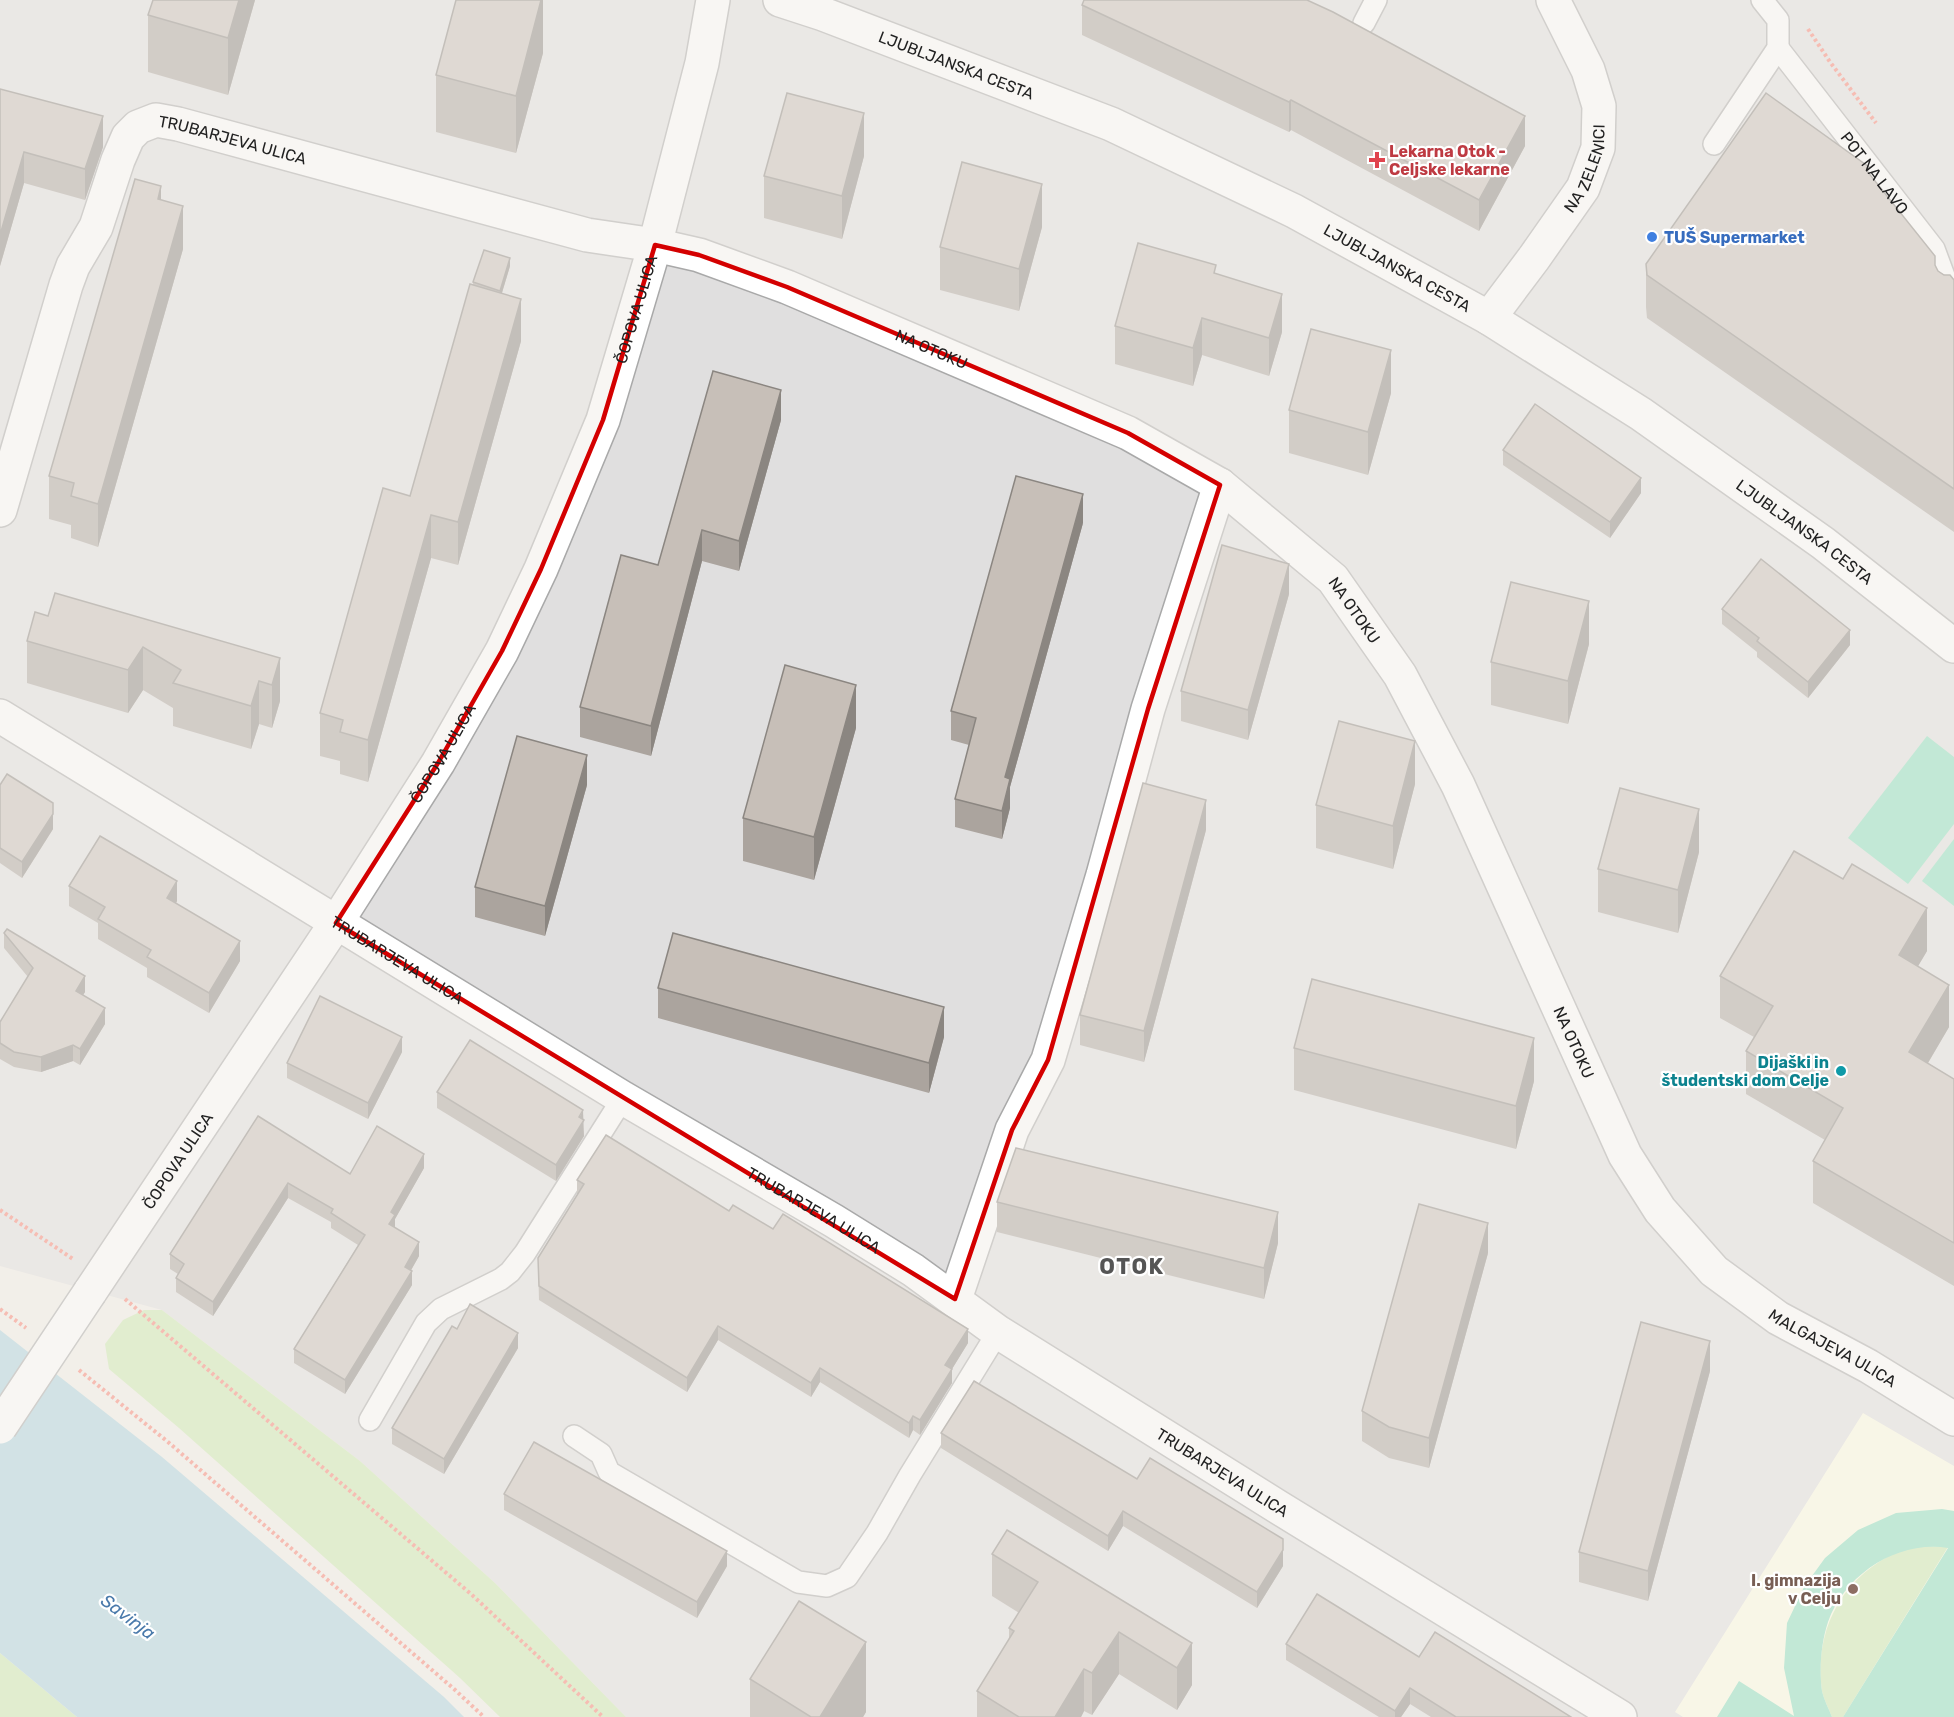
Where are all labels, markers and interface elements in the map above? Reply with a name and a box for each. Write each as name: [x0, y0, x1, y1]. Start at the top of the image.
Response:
street label: LJUBLJANSKA CESTA: [876, 27, 1037, 103]
street label: TRUBARJEVA ULICA: [157, 111, 309, 168]
street label: NA ZELENICI: [1560, 124, 1608, 216]
street label: POT NA LAVO: [1837, 128, 1913, 218]
place label: Lekarna Otok - Celjske lekarne: [1389, 142, 1510, 179]
marker: Lekarna Otok - Celjske lekarne: [1370, 153, 1384, 167]
street label: LJUBLJANSKA CESTA: [1321, 220, 1474, 316]
place label: TUŠ Supermarket: [1664, 227, 1805, 247]
marker: TUŠ Supermarket: [1645, 230, 1659, 244]
street label: ČOPOVA ULICA: [610, 252, 661, 366]
street label: NA OTOKU: [893, 325, 971, 373]
street label: LJUBLJANSKA CESTA: [1733, 475, 1877, 588]
street label: NA OTOKU: [1325, 573, 1384, 647]
street label: ČOPOVA ULICA: [405, 700, 480, 806]
street label: TRUBARJEVA ULICA: [327, 912, 467, 1008]
street label: NA OTOKU: [1550, 1003, 1599, 1081]
place label: Dijaški in študentski dom Celje: [1661, 1053, 1829, 1090]
marker: Dijaški in študentski dom Celje: [1834, 1064, 1848, 1078]
street label: ČOPOVA ULICA: [138, 1108, 217, 1212]
street label: TRUBARJEVA ULICA: [744, 1163, 884, 1257]
district label: OTOK: [1099, 1253, 1165, 1280]
street label: MALGAJEVA ULICA: [1765, 1305, 1900, 1391]
street label: TRUBARJEVA ULICA: [1153, 1424, 1292, 1521]
place label: I. gimnazija v Celju: [1751, 1571, 1841, 1608]
marker: I. gimnazija v Celju: [1846, 1582, 1860, 1596]
water label: Savinja: [97, 1590, 160, 1645]

